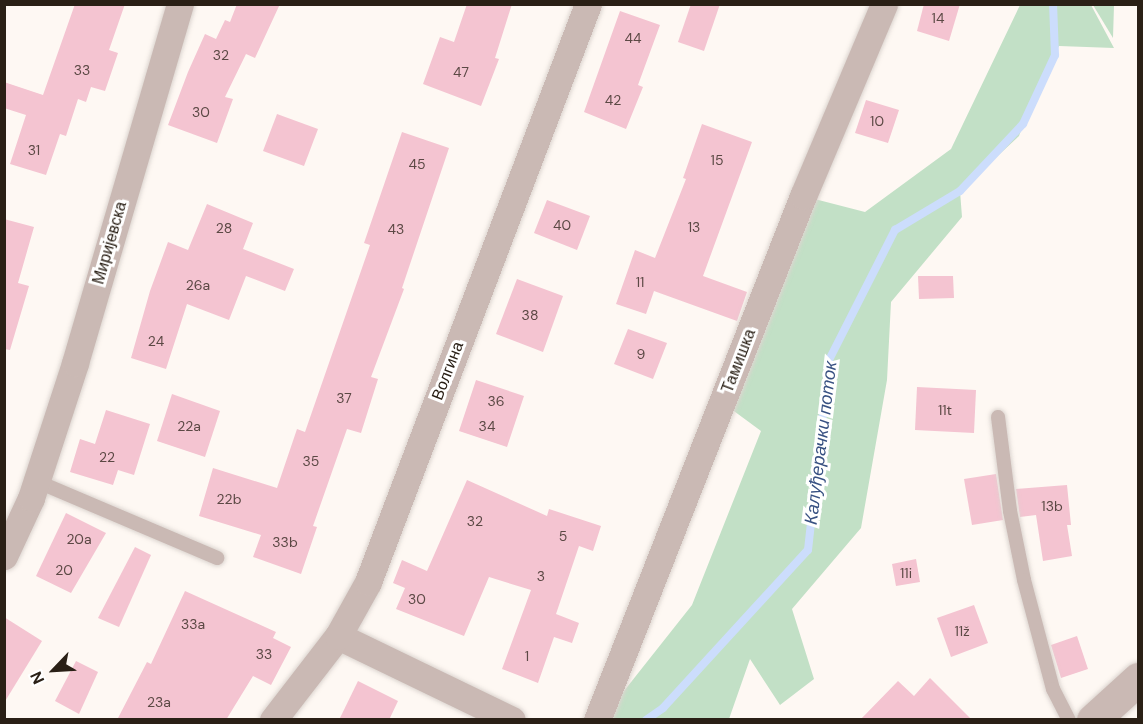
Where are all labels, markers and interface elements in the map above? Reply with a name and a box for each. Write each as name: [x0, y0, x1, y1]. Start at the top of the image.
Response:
house number: 14: [932, 10, 944, 26]
house number: 44: [625, 30, 641, 46]
house number: 32: [213, 47, 229, 63]
house number: 33: [74, 62, 90, 78]
house number: 47: [453, 64, 469, 80]
house number: 42: [605, 92, 621, 108]
house number: 30: [192, 104, 210, 120]
house number: 10: [870, 113, 884, 129]
house number: 31: [28, 142, 40, 158]
house number: 15: [711, 152, 723, 168]
house number: 45: [408, 156, 426, 172]
street label: Миријевска: [89, 199, 131, 287]
house number: 40: [553, 217, 571, 233]
house number: 13: [688, 219, 700, 235]
house number: 28: [216, 220, 232, 236]
house number: 43: [388, 221, 404, 237]
house number: 11: [636, 274, 644, 290]
house number: 26a: [186, 277, 210, 293]
house number: 38: [522, 307, 538, 323]
street label: Тамишка: [718, 326, 760, 396]
house number: 24: [148, 333, 164, 349]
street label: Волгина: [428, 339, 468, 403]
house number: 9: [637, 346, 645, 362]
water label: Калуђерачки поток: [800, 360, 842, 526]
house number: 37: [336, 390, 352, 406]
house number: 36: [487, 393, 505, 409]
house number: 11t: [938, 402, 952, 418]
house number: 22a: [177, 418, 201, 434]
house number: 34: [479, 418, 495, 434]
house number: 22: [99, 449, 115, 465]
house number: 35: [303, 453, 319, 469]
house number: 22b: [217, 491, 241, 507]
house number: 13b: [1041, 498, 1063, 514]
house number: 32: [467, 513, 483, 529]
house number: 5: [559, 528, 567, 544]
house number: 20a: [66, 531, 92, 547]
house number: 33b: [272, 534, 298, 550]
house number: 20: [55, 562, 73, 578]
house number: 11i: [900, 565, 912, 581]
house number: 3: [537, 568, 545, 584]
house number: 30: [408, 591, 426, 607]
house number: 33a: [181, 616, 205, 632]
house number: 11ž: [954, 623, 970, 639]
north arrow: [24, 640, 84, 700]
house number: 33: [256, 646, 272, 662]
house number: 1: [525, 648, 529, 664]
text: N: [25, 668, 49, 688]
house number: 23a: [147, 694, 171, 710]

